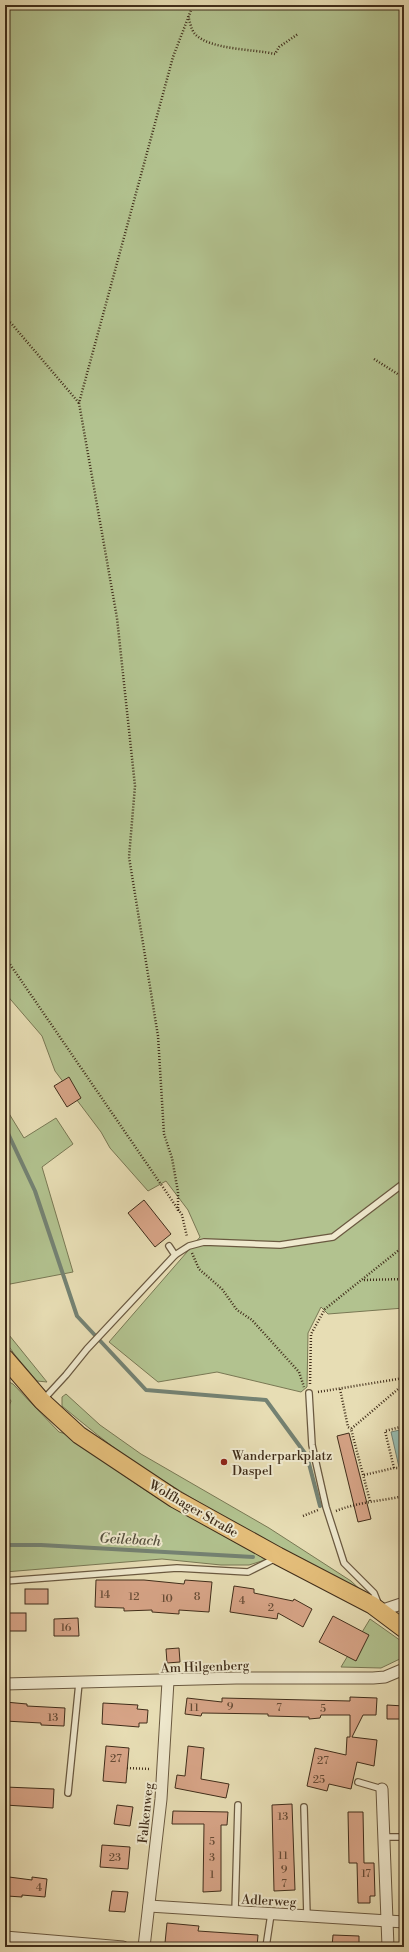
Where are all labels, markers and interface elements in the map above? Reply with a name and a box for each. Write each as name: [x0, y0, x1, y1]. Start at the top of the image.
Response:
place label: Wanderparkplatz Daspel: [231, 1448, 332, 1479]
marker: Wanderparkplatz Daspel: [219, 1457, 229, 1467]
street label: Wolfhager Straße: [145, 1476, 241, 1541]
water label: Geilebach: [99, 1529, 161, 1551]
house number: 14: [100, 1588, 111, 1602]
house number: 12: [128, 1590, 140, 1604]
house number: 8: [194, 1590, 201, 1604]
house number: 10: [161, 1592, 173, 1606]
house number: 4: [239, 1594, 246, 1608]
house number: 2: [268, 1601, 274, 1615]
house number: 16: [60, 1621, 72, 1635]
street label: Am Hilgenberg: [159, 1657, 250, 1677]
house number: 9: [227, 1700, 234, 1714]
house number: 11: [189, 1701, 199, 1715]
house number: 7: [276, 1701, 282, 1715]
house number: 5: [320, 1702, 326, 1716]
house number: 13: [48, 1711, 58, 1725]
house number: 27: [110, 1752, 122, 1766]
house number: 27: [317, 1754, 329, 1768]
house number: 25: [313, 1773, 325, 1787]
street label: Falkenweg: [135, 1782, 157, 1844]
house number: 13: [278, 1810, 288, 1824]
house number: 5: [209, 1835, 215, 1849]
house number: 11: [278, 1849, 288, 1863]
house number: 23: [109, 1851, 121, 1865]
house number: 3: [209, 1851, 215, 1865]
house number: 9: [281, 1863, 288, 1877]
house number: 17: [361, 1867, 371, 1881]
house number: 1: [210, 1868, 215, 1882]
house number: 7: [281, 1877, 287, 1891]
house number: 4: [36, 1881, 43, 1895]
street label: Adlerweg: [240, 1892, 297, 1910]

